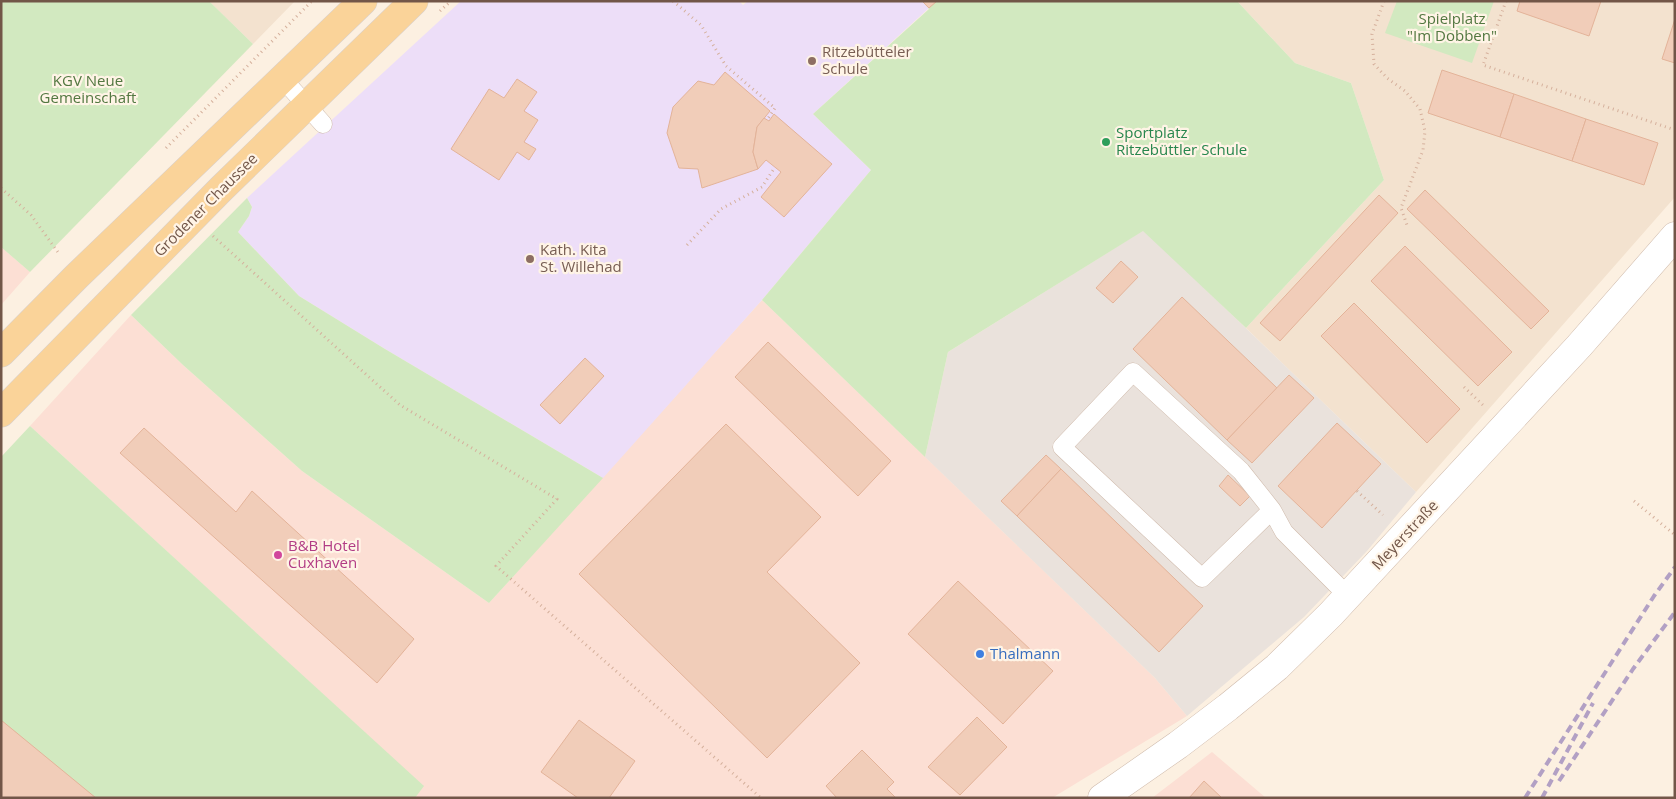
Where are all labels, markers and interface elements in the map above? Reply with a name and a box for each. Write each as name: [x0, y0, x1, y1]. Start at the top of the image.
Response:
park label: Spielplatz "Im Dobben": [1407, 8, 1497, 45]
place label: Ritzebütteler Schule: [822, 41, 912, 78]
marker: Ritzebütteler Schule: [806, 55, 818, 67]
park label: KGV Neue Gemeinschaft: [40, 70, 136, 107]
place label: Sportplatz Ritzebüttler Schule: [1116, 122, 1247, 159]
marker: Sportplatz Ritzebüttler Schule: [1100, 136, 1112, 148]
street label: Grodener Chaussee: [149, 148, 261, 260]
place label: Kath. Kita St. Willehad: [540, 239, 622, 276]
marker: Kath. Kita St. Willehad: [524, 253, 536, 265]
street label: Meyerstraße: [1367, 495, 1442, 574]
place label: B&B Hotel Cuxhaven: [288, 535, 360, 572]
marker: B&B Hotel Cuxhaven: [272, 549, 284, 561]
place label: Thalmann: [990, 643, 1060, 663]
marker: Thalmann: [974, 648, 986, 660]

